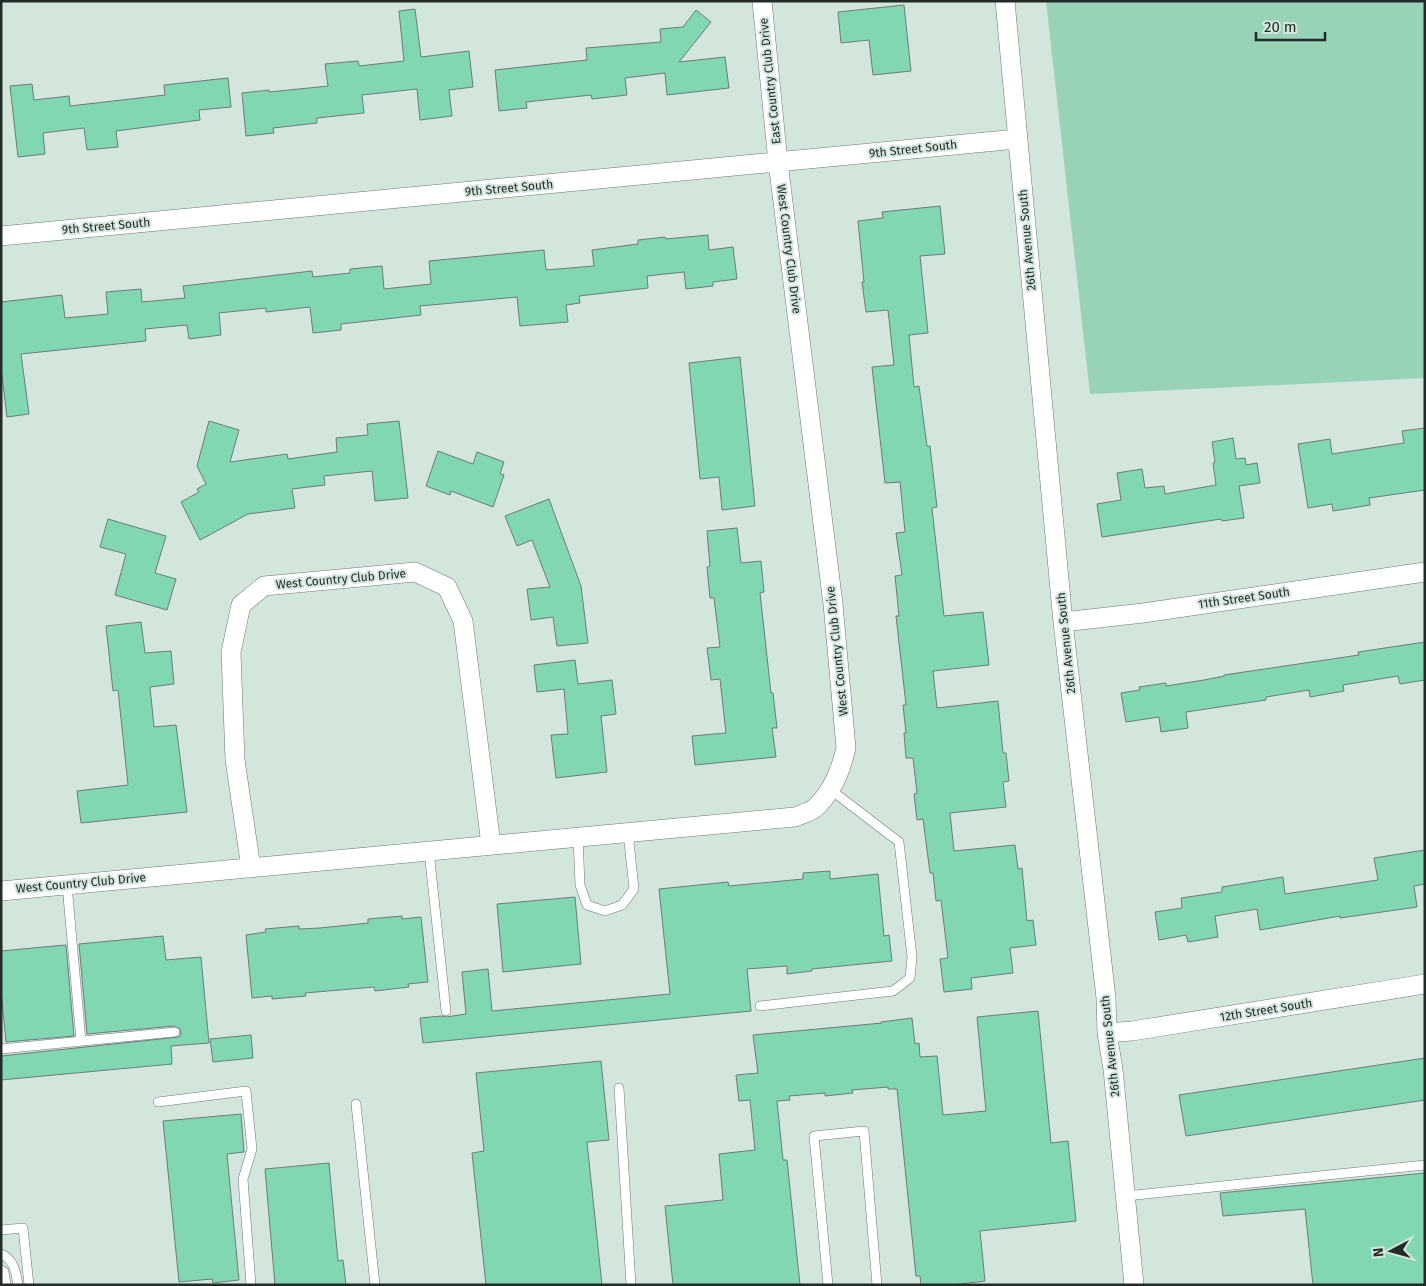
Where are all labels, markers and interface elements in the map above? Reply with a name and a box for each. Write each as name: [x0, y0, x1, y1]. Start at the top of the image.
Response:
scale bar: [1256, 10, 1325, 42]
street label: East Country Club Drive: [756, 17, 784, 145]
text: 20 m: [1264, 18, 1297, 36]
street label: 9th Street South: [868, 137, 958, 161]
street label: 9th Street South: [464, 177, 554, 199]
street label: West Country Club Drive: [774, 183, 804, 315]
street label: 26th Avenue South: [1016, 189, 1038, 291]
street label: 9th Street South: [61, 215, 151, 237]
street label: West Country Club Drive: [275, 566, 407, 592]
street label: West Country Club Drive: [823, 585, 851, 717]
street label: 11th Street South: [1197, 585, 1291, 611]
street label: 26th Avenue South: [1054, 592, 1078, 694]
street label: West Country Club Drive: [15, 870, 147, 896]
street label: 26th Avenue South: [1098, 995, 1122, 1097]
street label: 12th Street South: [1219, 996, 1313, 1024]
north arrow: [1366, 1226, 1416, 1276]
text: N: [1370, 1247, 1388, 1258]

